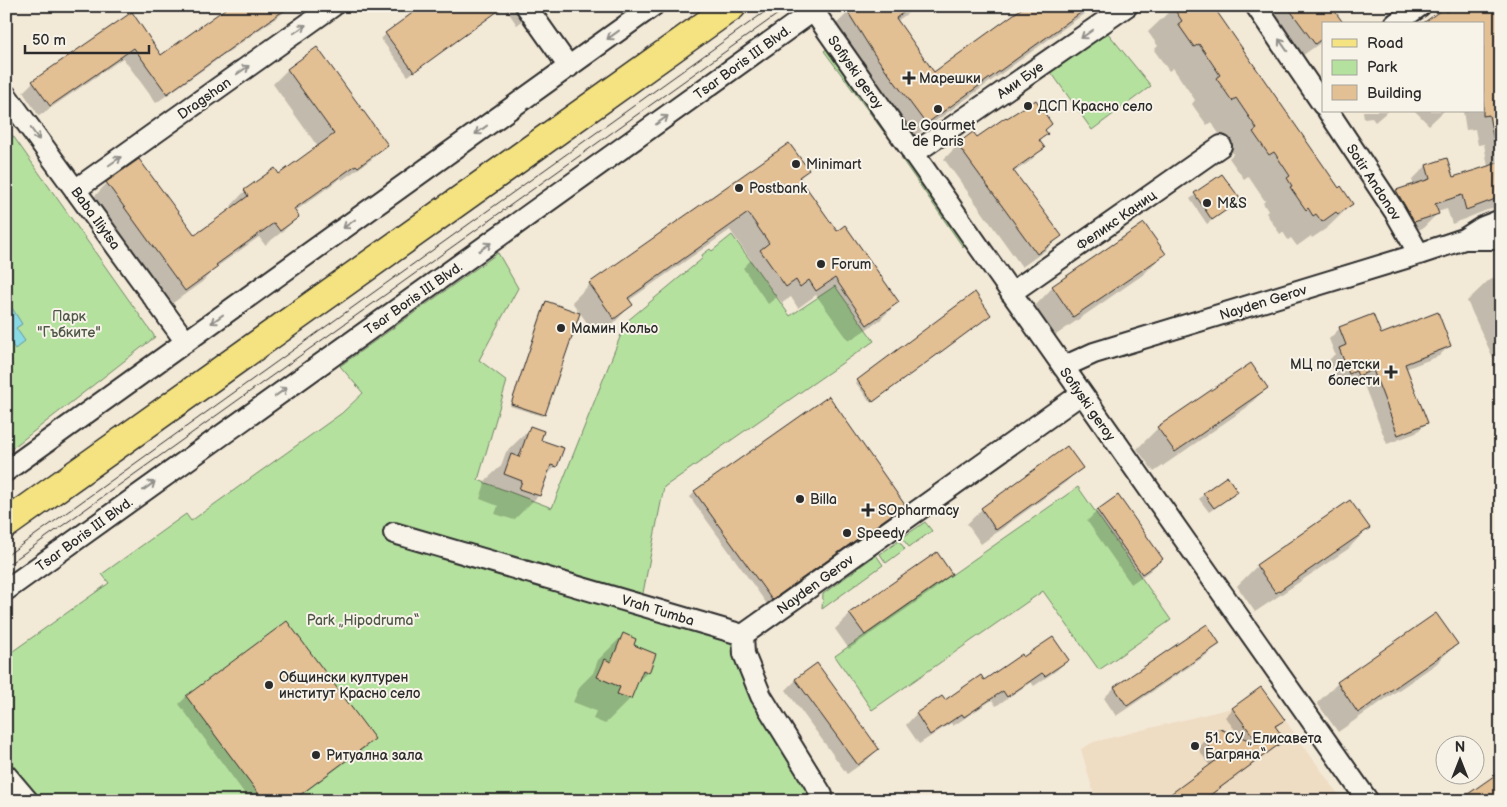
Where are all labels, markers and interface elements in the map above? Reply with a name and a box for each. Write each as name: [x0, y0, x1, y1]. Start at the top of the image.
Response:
street label: Tsar Boris III Blvd.: [691, 21, 794, 103]
scale bar: [25, 22, 149, 54]
legend: [1322, 22, 1484, 112]
one-way arrow: [293, 24, 307, 34]
one-way arrow: [1080, 29, 1094, 39]
one-way arrow: [606, 30, 620, 40]
text: 50 m: [32, 31, 66, 50]
street label: Sofiyski geroy: [824, 32, 887, 113]
text: Road: [1367, 34, 1403, 53]
one-way arrow: [1278, 38, 1288, 52]
street label: Ами Буе: [993, 58, 1047, 103]
text: Park: [1367, 58, 1398, 77]
one-way arrow: [236, 65, 250, 75]
place label: Марешки: [919, 70, 981, 87]
marker: Марешки: [903, 72, 915, 84]
street label: Dragshan: [174, 74, 234, 123]
text: Building: [1367, 84, 1422, 103]
place label: ДСП Красно село: [1038, 98, 1153, 115]
marker: ДСП Красно село: [1022, 100, 1034, 112]
marker: Le Gourmet de Paris: [932, 103, 944, 115]
one-way arrow: [655, 115, 669, 125]
place label: Le Gourmet de Paris: [900, 117, 976, 150]
one-way arrow: [474, 125, 488, 135]
one-way arrow: [30, 127, 40, 141]
street label: Sotir Andonov: [1343, 141, 1405, 224]
one-way arrow: [108, 156, 122, 166]
place label: Minimart: [806, 156, 862, 173]
marker: Minimart: [790, 158, 802, 170]
place label: Postbank: [749, 180, 807, 197]
marker: Postbank: [733, 182, 745, 194]
street label: Baba Iliytsa: [67, 184, 124, 253]
street label: Феликс Каниц: [1073, 187, 1159, 254]
place label: M&S: [1217, 195, 1247, 212]
marker: M&S: [1201, 197, 1213, 209]
one-way arrow: [343, 219, 356, 230]
one-way arrow: [478, 242, 492, 252]
place label: Forum: [831, 256, 871, 273]
street label: Tsar Boris III Blvd.: [361, 258, 466, 339]
marker: Forum: [815, 258, 827, 270]
street label: Nayden Gerov: [1217, 281, 1309, 324]
park label: Парк "Гъбките": [37, 308, 101, 341]
one-way arrow: [210, 314, 224, 324]
place label: Мамин Кольо: [571, 320, 658, 337]
marker: Мамин Кольо: [555, 322, 567, 334]
place label: МЦ по детски болести: [1290, 356, 1380, 389]
street label: Sofiyski geroy: [1056, 364, 1119, 445]
marker: МЦ по детски болести: [1384, 365, 1398, 379]
one-way arrow: [274, 386, 287, 397]
one-way arrow: [142, 481, 155, 492]
place label: Billa: [810, 491, 837, 508]
street label: Tsar Boris III Blvd.: [33, 493, 136, 575]
marker: Billa: [794, 493, 806, 505]
place label: SOpharmacy: [878, 502, 960, 519]
marker: SOpharmacy: [862, 504, 874, 516]
place label: Speedy: [857, 525, 905, 542]
marker: Speedy: [841, 527, 853, 539]
street label: Nayden Gerov: [774, 551, 857, 618]
street label: Vrah Tumba: [619, 591, 696, 630]
park label: Park „Hipodruma“: [307, 612, 419, 629]
place label: Общински културен институт Красно село: [279, 669, 420, 702]
marker: Общински културен институт Красно село: [263, 679, 275, 691]
place label: 51. СУ „Елисавета Багряна“: [1205, 730, 1323, 763]
north arrow: [1434, 734, 1484, 784]
text: N: [1455, 739, 1465, 756]
marker: 51. СУ „Елисавета Багряна“: [1189, 740, 1201, 752]
place label: Ритуална зала: [326, 747, 424, 764]
marker: Ритуална зала: [310, 749, 322, 761]

